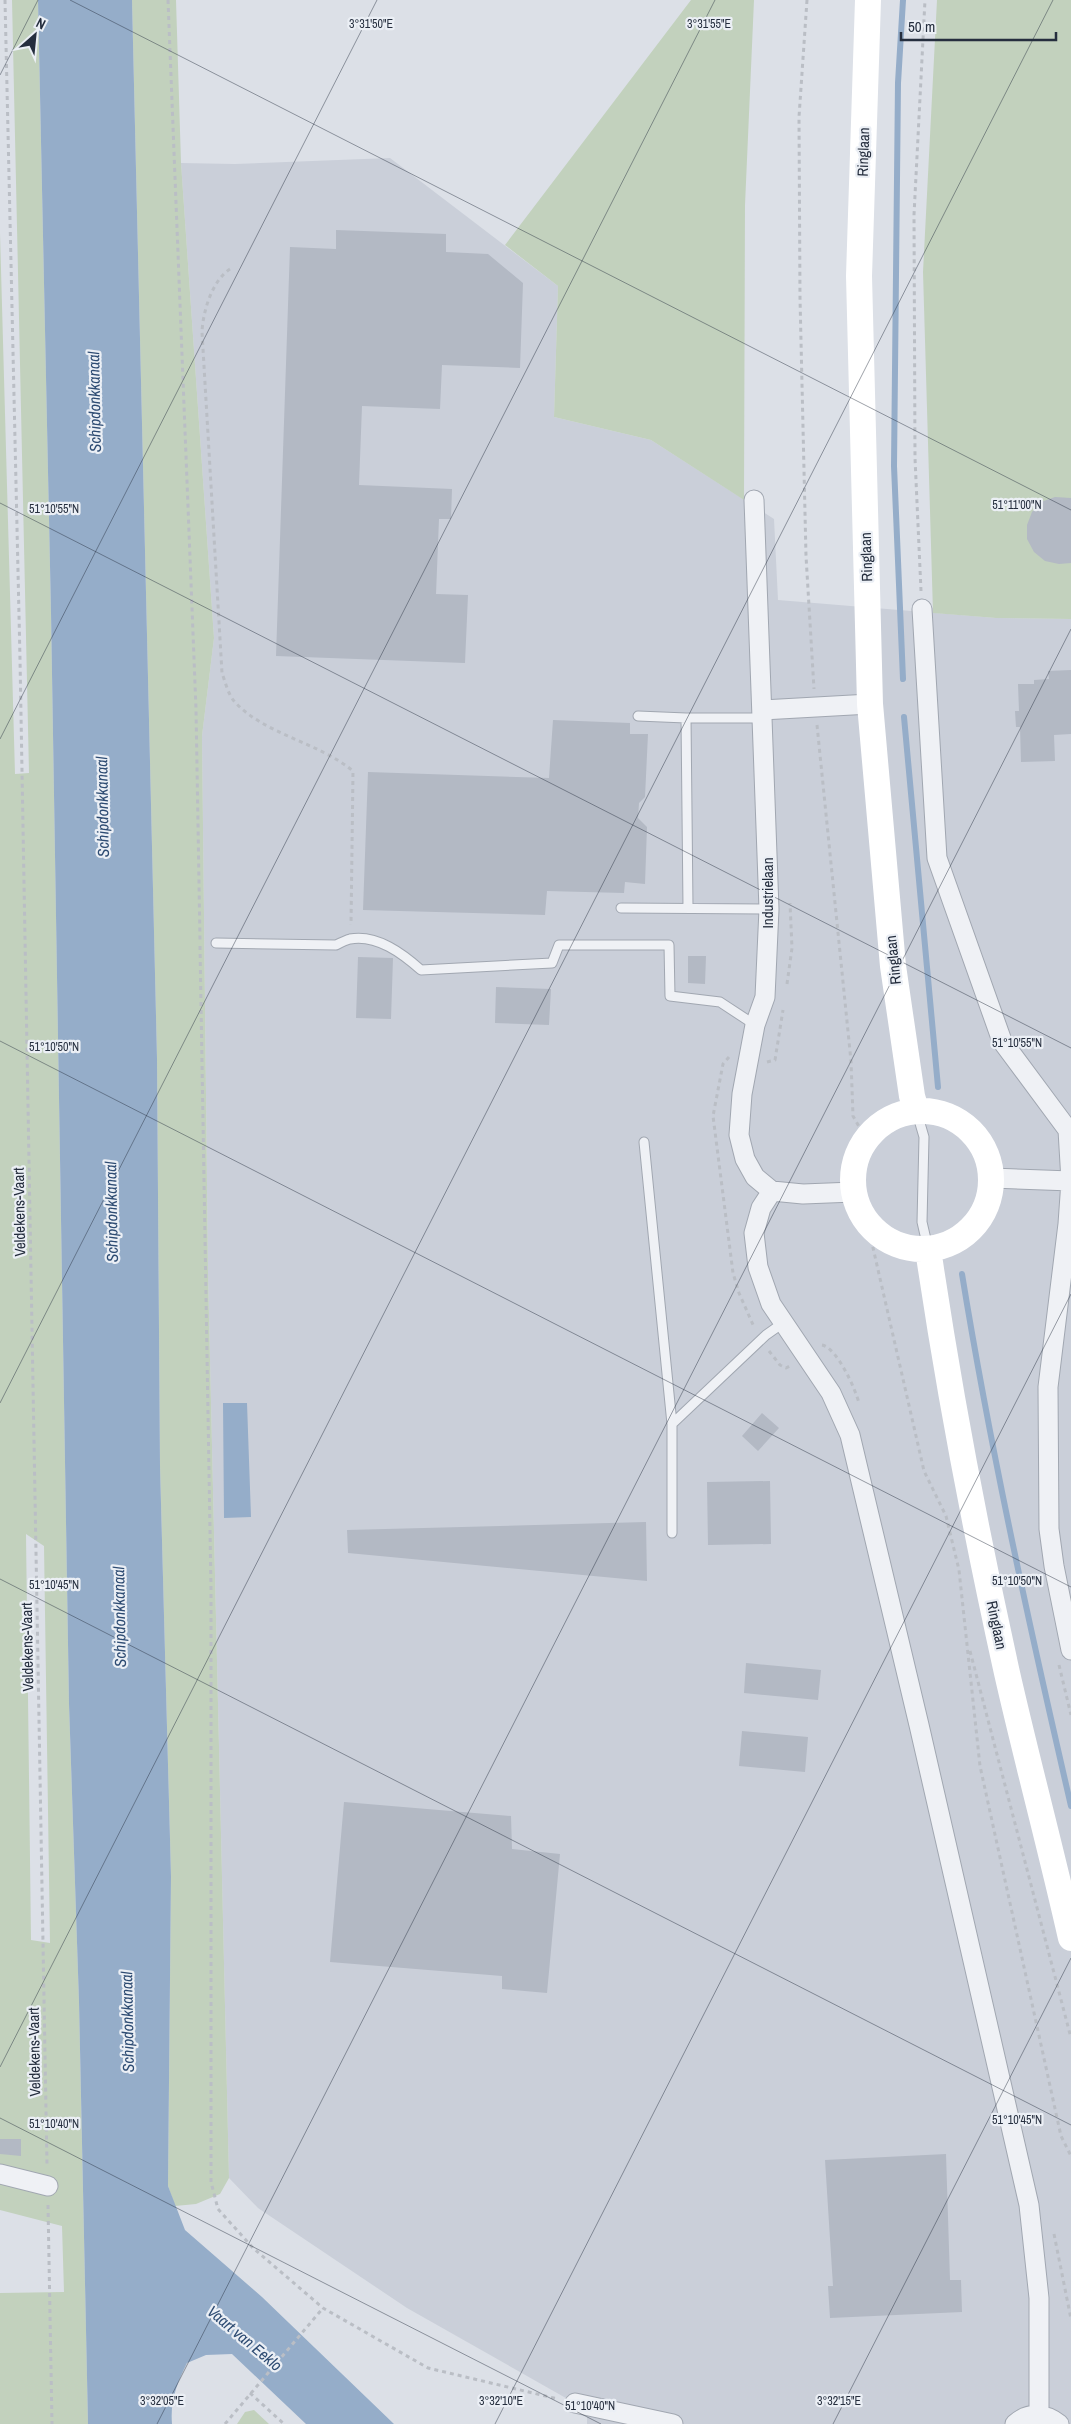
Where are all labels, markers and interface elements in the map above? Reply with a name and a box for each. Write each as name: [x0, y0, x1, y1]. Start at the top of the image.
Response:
north arrow: [10, 10, 60, 60]
scale bar: [901, 10, 1056, 42]
text: N: [33, 14, 49, 33]
text: 3°31'50"E: [349, 16, 393, 32]
text: 3°31'55"E: [687, 16, 731, 32]
text: 50 m: [908, 16, 935, 37]
street label: Ringlaan: [852, 127, 874, 177]
water label: Schipdonkkanaal: [82, 350, 106, 453]
text: 51°11'00"N: [992, 497, 1042, 513]
text: 51°10'55"N: [29, 501, 79, 517]
street label: Ringlaan: [855, 532, 877, 582]
water label: Schipdonkkanaal: [90, 755, 114, 858]
street label: Industrielaan: [757, 857, 778, 929]
street label: Ringlaan: [880, 934, 906, 986]
text: 51°10'55"N: [992, 1035, 1042, 1051]
text: 51°10'50"N: [29, 1039, 79, 1055]
water label: Schipdonkkanaal: [99, 1160, 123, 1263]
street label: Veldekens-Vaart: [8, 1167, 30, 1257]
water label: Schipdonkkanaal: [107, 1565, 131, 1668]
text: 51°10'50"N: [992, 1573, 1042, 1589]
text: 51°10'45"N: [29, 1577, 79, 1593]
street label: Ringlaan: [982, 1599, 1012, 1651]
street label: Veldekens-Vaart: [16, 1602, 38, 1692]
water label: Schipdonkkanaal: [115, 1970, 139, 2073]
street label: Veldekens-Vaart: [23, 2007, 45, 2097]
text: 51°10'45"N: [992, 2112, 1042, 2128]
text: 51°10'40"N: [29, 2116, 79, 2132]
water label: Vaart van Eeklo: [203, 2300, 287, 2376]
text: 3°32'05"E: [140, 2393, 184, 2409]
text: 3°32'10"E: [479, 2393, 523, 2409]
text: 3°32'15"E: [817, 2393, 861, 2409]
text: 51°10'40"N: [565, 2398, 615, 2414]

